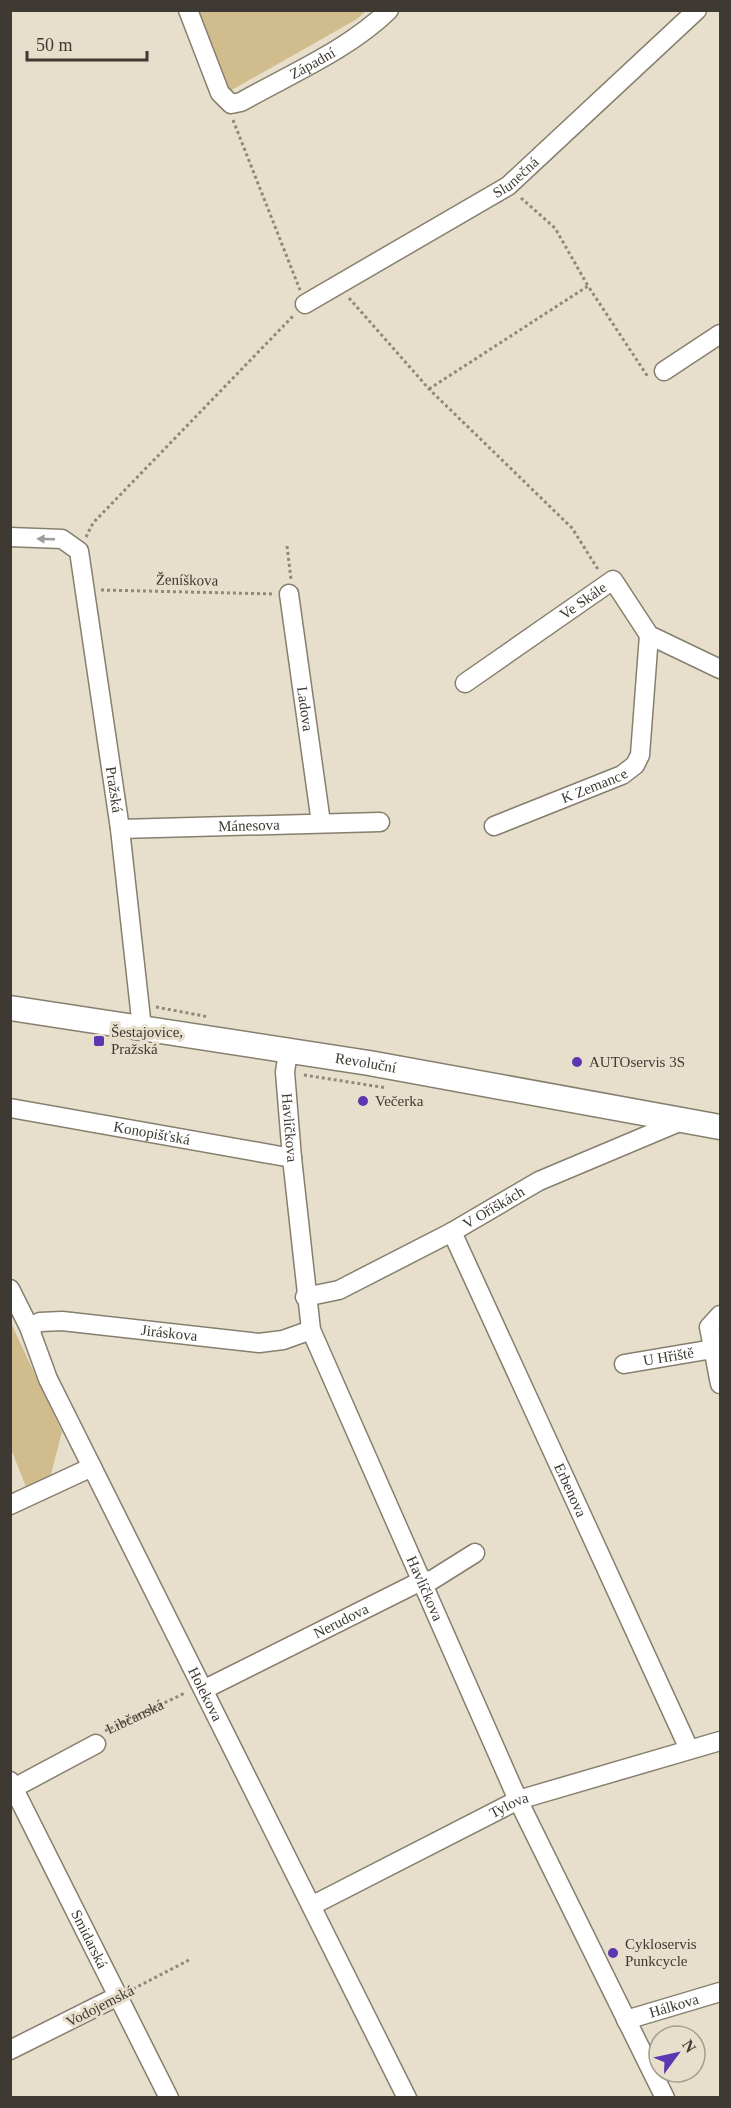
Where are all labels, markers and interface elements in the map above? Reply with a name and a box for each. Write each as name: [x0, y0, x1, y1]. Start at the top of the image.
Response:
scale bar: [27, 24, 147, 62]
text: 50 m: [36, 35, 73, 55]
street label: Západní: [287, 44, 338, 82]
street label: Slunečná: [490, 154, 542, 201]
one-way arrow: [37, 534, 56, 543]
street label: Ženíškova: [156, 571, 219, 589]
street label: Ve Skále: [557, 579, 610, 622]
street label: Ladova: [294, 685, 316, 733]
street label: Pražská: [103, 765, 126, 814]
street label: K Zemance: [559, 765, 631, 806]
street label: Mánesova: [218, 817, 280, 834]
place label: Šestajovice, Pražská: [111, 1024, 183, 1057]
marker: Šestajovice, Pražská: [92, 1034, 106, 1048]
street label: Revoluční: [334, 1050, 398, 1076]
place label: AUTOservis 3S: [589, 1054, 685, 1070]
marker: AUTOservis 3S: [570, 1055, 584, 1069]
street label: Havlíčkova: [279, 1092, 300, 1163]
place label: Večerka: [375, 1093, 424, 1109]
marker: Večerka: [356, 1094, 370, 1108]
street label: Konopišťská: [112, 1119, 192, 1148]
street label: V Oříškách: [460, 1183, 528, 1232]
street label: Jiráskova: [140, 1322, 199, 1344]
street label: U Hřiště: [642, 1344, 695, 1369]
street label: Erbenova: [551, 1461, 590, 1520]
street label: Havlíčkova: [404, 1554, 446, 1624]
street label: Nerudova: [311, 1600, 371, 1641]
street label: Holekova: [185, 1664, 226, 1724]
street label: Libčanská: [104, 1696, 166, 1737]
street label: Tylova: [487, 1789, 531, 1821]
street label: Smidarská: [68, 1907, 111, 1971]
place label: Cykloservis Punkcycle: [625, 1936, 697, 1969]
marker: Cykloservis Punkcycle: [606, 1946, 620, 1960]
street label: Vodojemská: [63, 1982, 137, 2030]
street label: Hálkova: [647, 1991, 701, 2021]
north arrow: [647, 2024, 707, 2084]
text: N: [679, 2037, 700, 2056]

